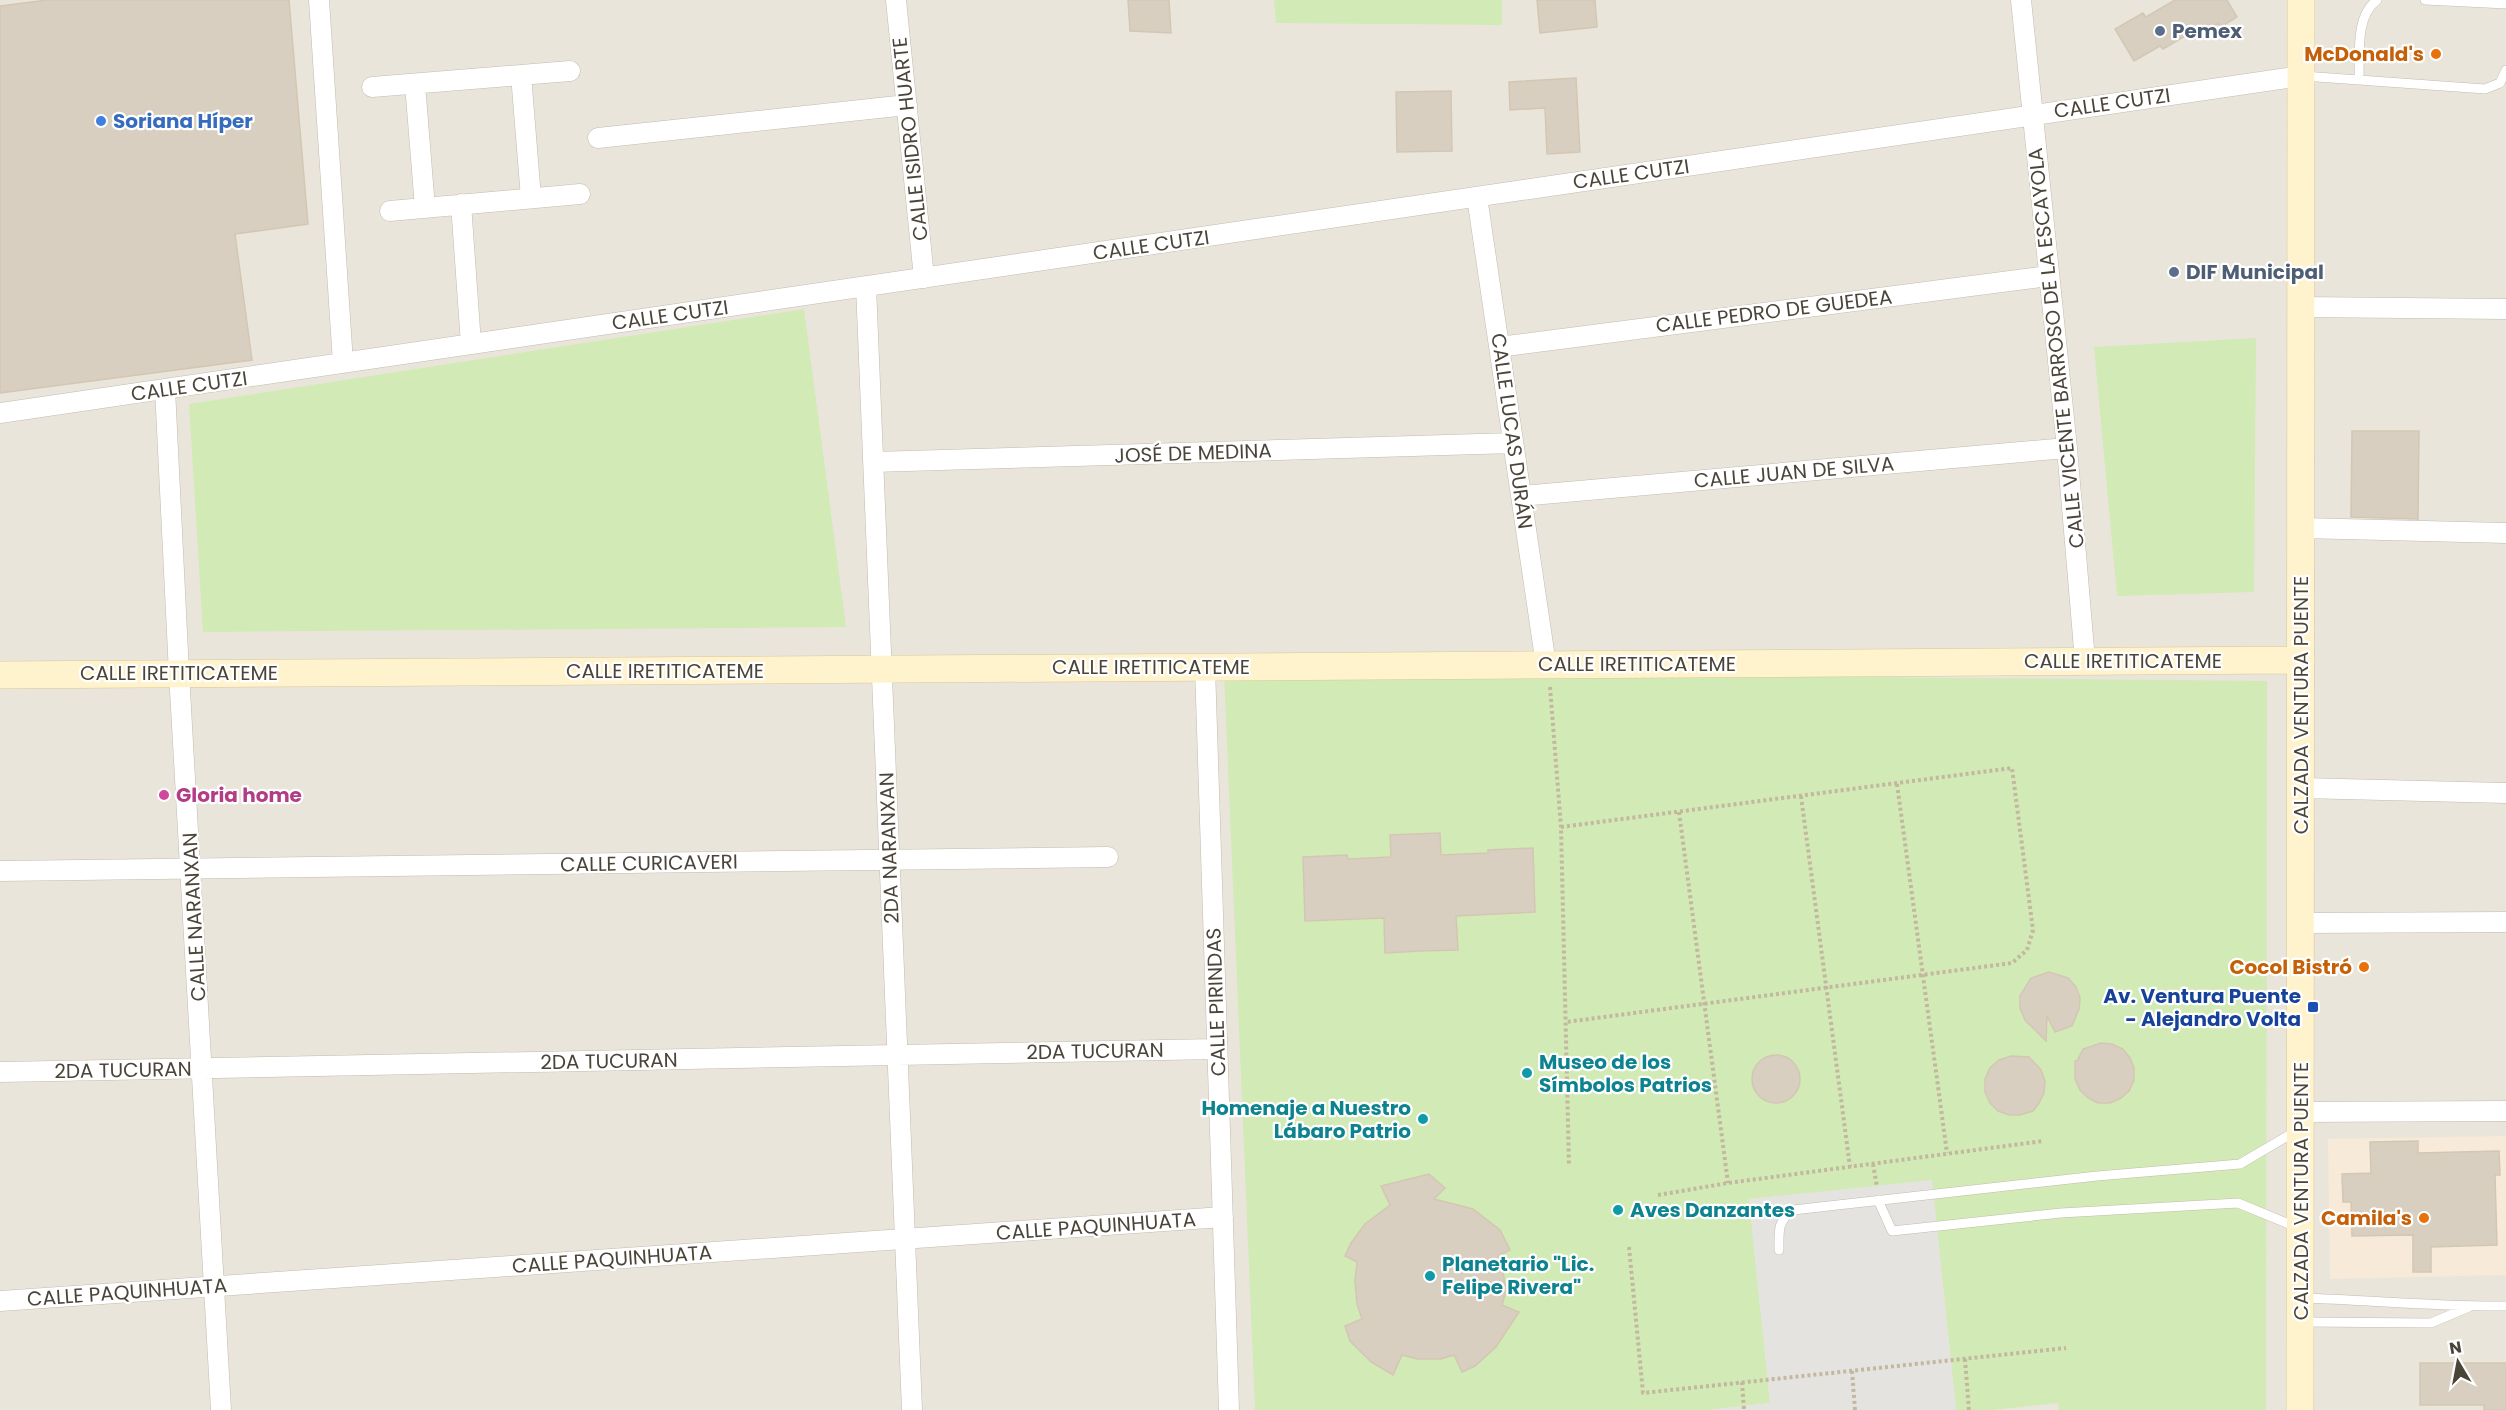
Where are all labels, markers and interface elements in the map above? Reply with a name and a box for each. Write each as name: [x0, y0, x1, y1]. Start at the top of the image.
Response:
place label: Pemex: [2172, 17, 2242, 45]
marker: Pemex: [2153, 24, 2167, 38]
street label: CALLE ISIDRO HUARTE: [885, 36, 935, 242]
place label: McDonald's: [2304, 40, 2424, 68]
marker: McDonald's: [2429, 47, 2443, 61]
street label: CALLE CUTZI: [2052, 81, 2172, 125]
place label: Soriana Híper: [113, 107, 253, 135]
marker: Soriana Híper: [94, 114, 108, 128]
street label: CALLE VICENTE BARROSO DE LA ESCAYOLA: [2021, 146, 2091, 550]
street label: CALLE CUTZI: [1571, 152, 1691, 196]
street label: CALLE CUTZI: [1091, 223, 1211, 267]
place label: DIF Municipal: [2186, 258, 2324, 286]
marker: DIF Municipal: [2167, 265, 2181, 279]
street label: CALLE PEDRO DE GUEDEA: [1654, 283, 1894, 339]
street label: CALLE CUTZI: [610, 293, 730, 337]
street label: CALLE LUCAS DURÁN: [1484, 331, 1540, 531]
street label: CALLE CUTZI: [129, 364, 249, 408]
street label: JOSÉ DE MEDINA: [1114, 436, 1272, 470]
street label: CALLE JUAN DE SILVA: [1693, 449, 1895, 495]
street label: CALZADA VENTURA PUENTE: [2287, 576, 2315, 834]
street label: CALLE IRETITICATEME: [2024, 647, 2222, 675]
street label: CALLE IRETITICATEME: [1538, 650, 1736, 678]
street label: CALLE IRETITICATEME: [1052, 653, 1250, 681]
street label: CALLE IRETITICATEME: [566, 657, 764, 685]
street label: CALLE IRETITICATEME: [80, 659, 278, 687]
street label: 2DA NARANXAN: [872, 772, 906, 924]
place label: Gloria home: [176, 781, 302, 809]
marker: Gloria home: [157, 788, 171, 802]
street label: CALLE NARANXAN: [176, 832, 212, 1002]
street label: CALLE CURICAVERI: [560, 847, 738, 879]
street label: CALLE PIRINDAS: [1199, 927, 1233, 1077]
place label: Cocol Bistró: [2229, 953, 2352, 981]
marker: Cocol Bistró: [2357, 960, 2371, 974]
place label: Av. Ventura Puente - Alejandro Volta: [2103, 982, 2301, 1033]
marker: Av. Ventura Puente - Alejandro Volta: [2306, 1000, 2320, 1014]
street label: 2DA TUCURAN: [1026, 1036, 1164, 1066]
street label: 2DA TUCURAN: [540, 1046, 678, 1076]
place label: Museo de los Símbolos Patrios: [1539, 1048, 1712, 1099]
street label: 2DA TUCURAN: [54, 1055, 192, 1085]
street label: CALZADA VENTURA PUENTE: [2287, 1062, 2315, 1320]
marker: Museo de los Símbolos Patrios: [1520, 1066, 1534, 1080]
place label: Homenaje a Nuestro Lábaro Patrio: [1201, 1094, 1411, 1145]
marker: Homenaje a Nuestro Lábaro Patrio: [1416, 1112, 1430, 1126]
place label: Aves Danzantes: [1630, 1196, 1795, 1224]
marker: Aves Danzantes: [1611, 1203, 1625, 1217]
place label: Camila's: [2321, 1204, 2412, 1232]
street label: CALLE PAQUINHUATA: [995, 1205, 1197, 1247]
marker: Camila's: [2417, 1211, 2431, 1225]
street label: CALLE PAQUINHUATA: [511, 1238, 713, 1280]
place label: Planetario "Lic. Felipe Rivera": [1442, 1250, 1594, 1301]
marker: Planetario "Lic. Felipe Rivera": [1423, 1269, 1437, 1283]
street label: CALLE PAQUINHUATA: [26, 1271, 228, 1313]
north arrow: [2428, 1332, 2488, 1392]
text: N: [2448, 1335, 2463, 1360]

